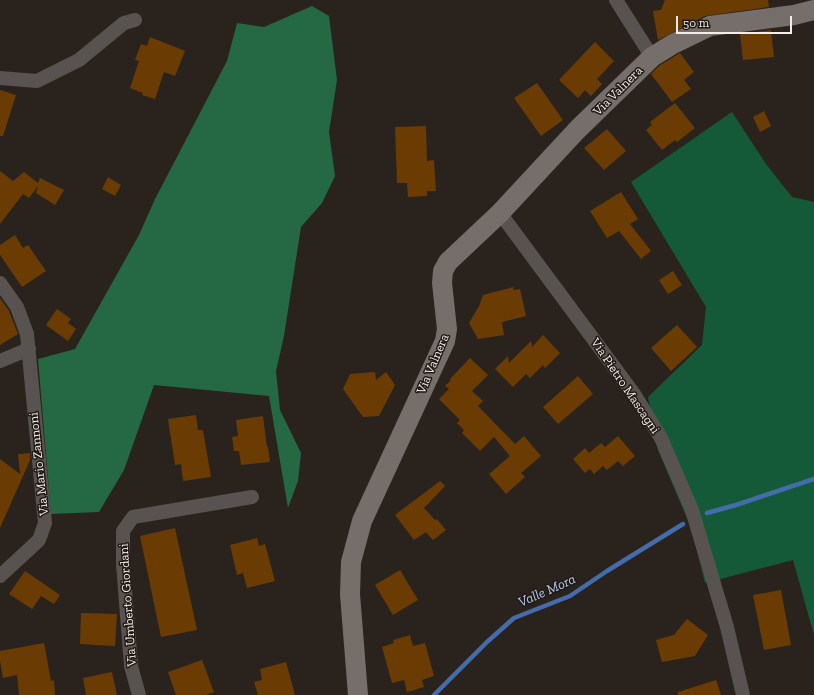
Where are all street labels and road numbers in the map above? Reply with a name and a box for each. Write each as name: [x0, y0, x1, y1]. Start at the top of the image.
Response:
street label: Via Valnera: [590, 63, 646, 119]
street label: Via Valnera: [413, 332, 453, 396]
street label: Via Pietro Mascagni: [587, 335, 663, 437]
street label: Via Mario Zannoni: [26, 412, 52, 516]
street label: Via Umberto Giordani: [116, 543, 140, 667]

